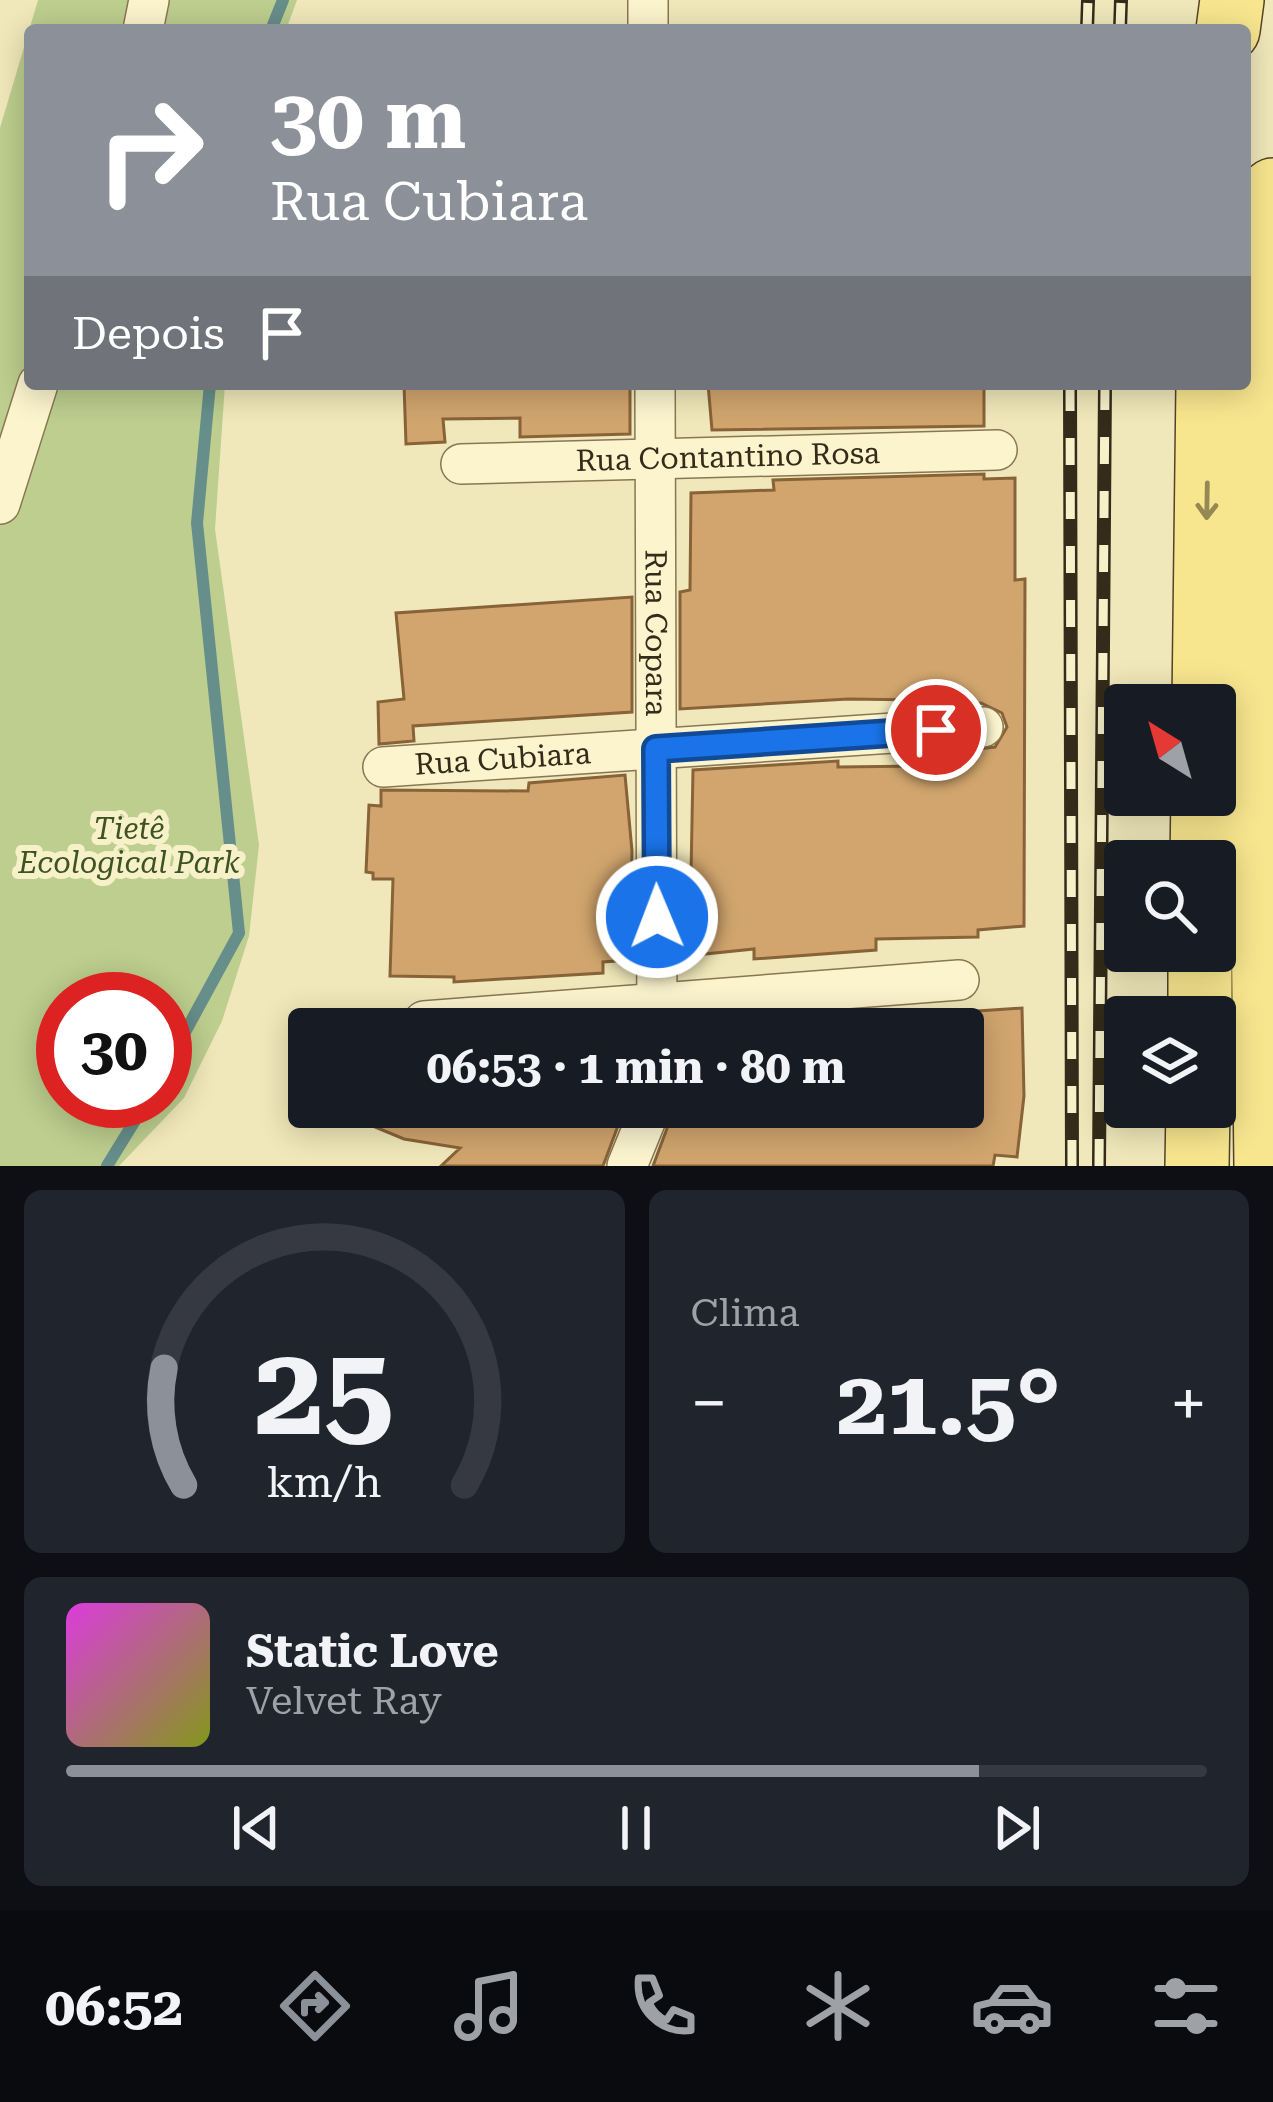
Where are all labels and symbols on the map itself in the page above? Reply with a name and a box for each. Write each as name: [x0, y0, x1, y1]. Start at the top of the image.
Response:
street label: Rua Contantino Rosa: [575, 435, 880, 478]
one-way arrow: [1195, 481, 1218, 520]
street label: Rua Copara: [639, 550, 674, 716]
pin: [885, 679, 987, 781]
north arrow: [1104, 684, 1236, 816]
street label: Rua Cubiara: [413, 735, 592, 782]
park label: Tietê Ecological Park: [17, 811, 240, 880]
position arrow: [594, 854, 720, 980]
speed limit sign: 30: [36, 972, 192, 1128]

